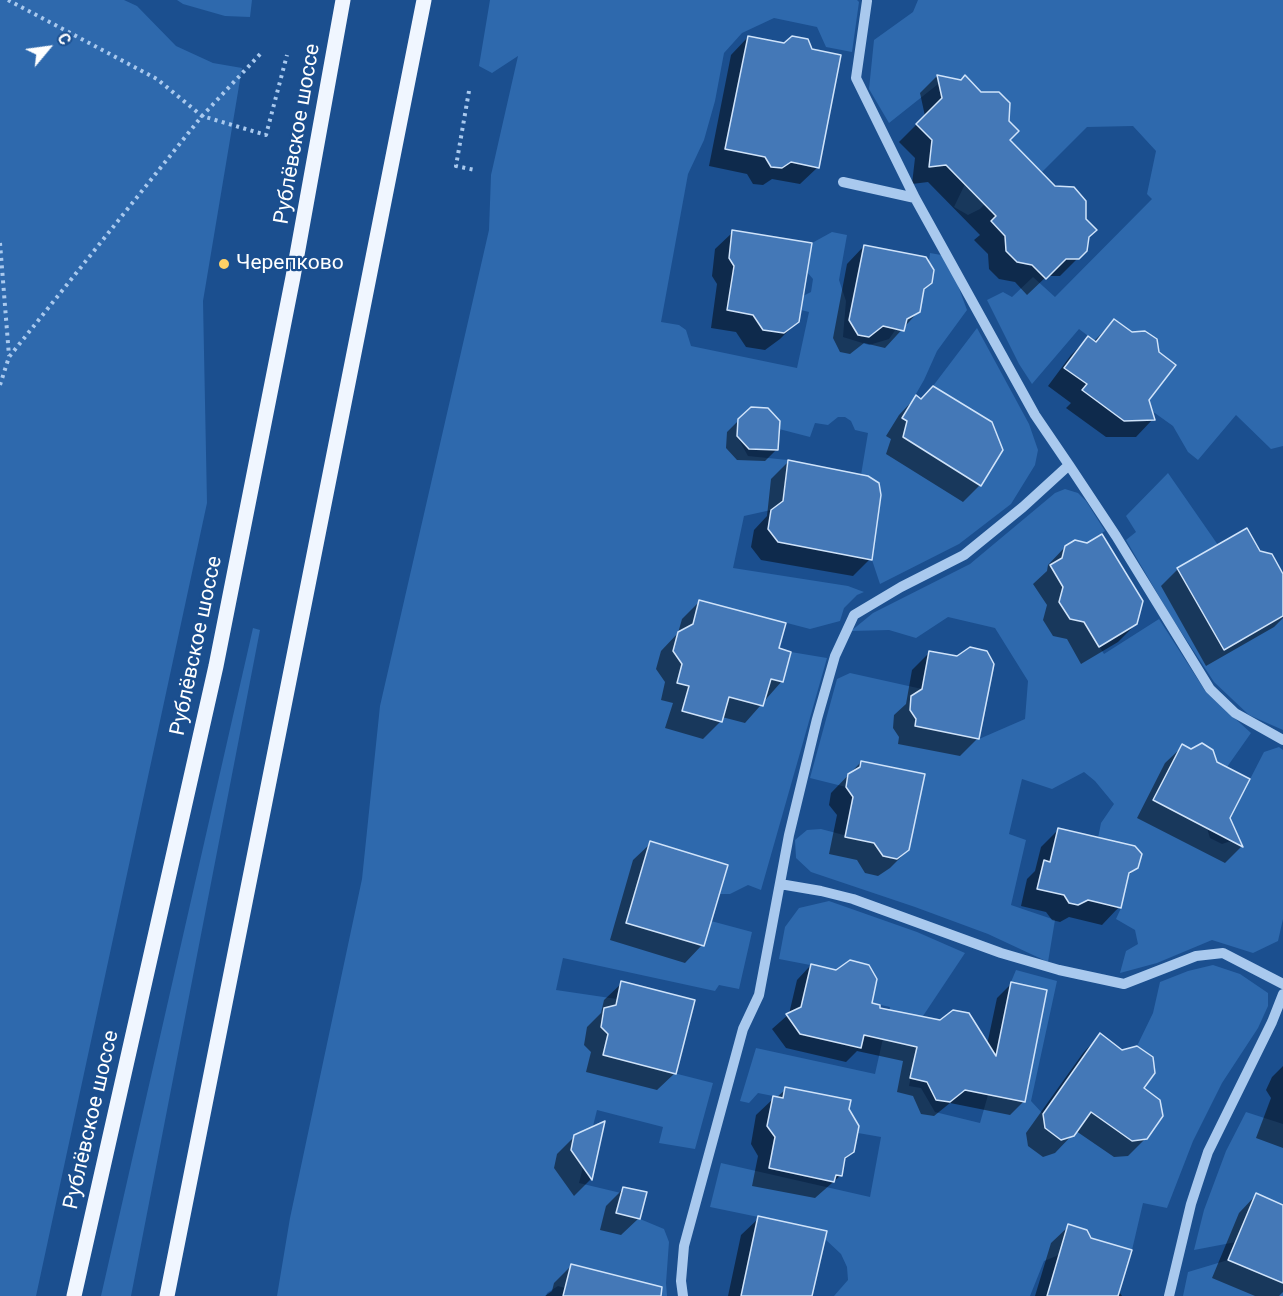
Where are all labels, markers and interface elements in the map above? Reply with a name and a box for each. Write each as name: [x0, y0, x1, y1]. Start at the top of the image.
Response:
north arrow: [18, 18, 78, 78]
text: С: [53, 30, 75, 48]
street label: Рублёвское шоссе: [270, 42, 326, 226]
place label: Черепково: [236, 251, 344, 277]
marker: Черепково: [217, 257, 231, 271]
street label: Рублёвское шоссе: [166, 554, 228, 738]
street label: Рублёвское шоссе: [59, 1028, 125, 1212]

